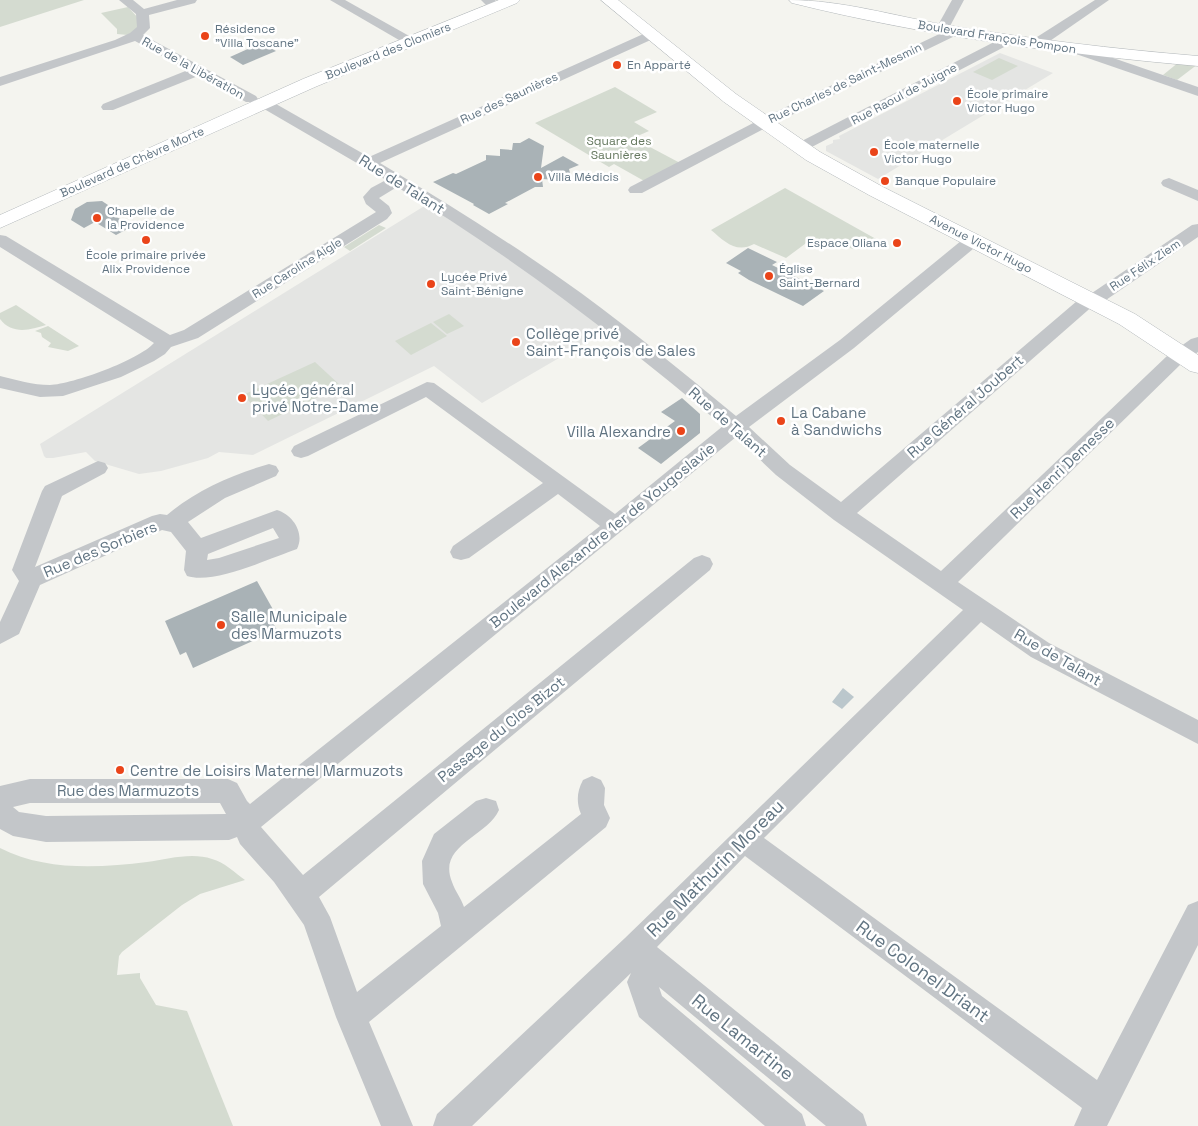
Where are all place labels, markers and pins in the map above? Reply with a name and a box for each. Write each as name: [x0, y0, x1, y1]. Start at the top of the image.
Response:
place label: Résidence "Villa Toscane": [215, 21, 299, 51]
marker: Résidence "Villa Toscane": [199, 30, 211, 42]
place label: En Apparté: [627, 57, 691, 73]
marker: En Apparté: [611, 59, 623, 71]
place label: École primaire Victor Hugo: [967, 86, 1048, 116]
marker: École primaire Victor Hugo: [951, 95, 963, 107]
place label: École maternelle Victor Hugo: [884, 137, 980, 167]
marker: École maternelle Victor Hugo: [868, 146, 880, 158]
place label: Villa Médicis: [548, 169, 619, 185]
marker: Villa Médicis: [532, 171, 544, 183]
place label: Banque Populaire: [895, 173, 996, 189]
marker: Banque Populaire: [879, 175, 891, 187]
place label: Chapelle de la Providence: [107, 203, 185, 233]
marker: Chapelle de la Providence: [91, 212, 103, 224]
marker: École primaire privée Alix Providence: [140, 234, 152, 246]
place label: Espace Oliana: [807, 235, 887, 251]
marker: Espace Oliana: [891, 237, 903, 249]
place label: École primaire privée Alix Providence: [86, 247, 206, 277]
place label: Église Saint-Bernard: [779, 261, 860, 291]
place label: Lycée Privé Saint-Bénigne: [441, 269, 524, 299]
marker: Église Saint-Bernard: [763, 270, 775, 282]
marker: Lycée Privé Saint-Bénigne: [425, 278, 437, 290]
place label: Collège privé Saint-François de Sales: [526, 324, 696, 360]
marker: Collège privé Saint-François de Sales: [510, 336, 522, 348]
place label: Lycée général privé Notre-Dame: [252, 380, 379, 416]
marker: Lycée général privé Notre-Dame: [236, 392, 248, 404]
place label: La Cabane à Sandwichs: [791, 403, 882, 439]
marker: La Cabane à Sandwichs: [775, 415, 787, 427]
place label: Villa Alexandre: [566, 422, 671, 441]
marker: Villa Alexandre: [675, 425, 687, 437]
place label: Salle Municipale des Marmuzots: [231, 607, 348, 643]
marker: Salle Municipale des Marmuzots: [215, 619, 227, 631]
place label: Centre de Loisirs Maternel Marmuzots: [130, 761, 403, 780]
marker: Centre de Loisirs Maternel Marmuzots: [114, 764, 126, 776]

